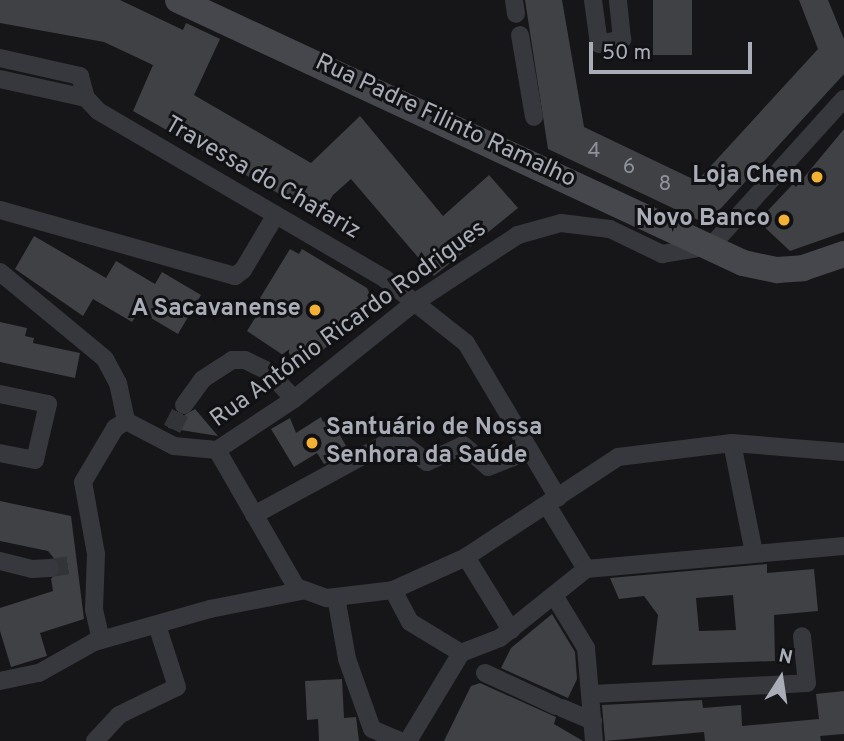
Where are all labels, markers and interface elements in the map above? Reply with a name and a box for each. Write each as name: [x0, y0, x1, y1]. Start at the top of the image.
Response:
scale bar: [592, 28, 755, 72]
text: 50 m: [602, 40, 651, 67]
street label: Rua Padre Filinto Ramalho: [310, 49, 580, 195]
street label: Travessa do Chafariz: [159, 111, 365, 247]
house number: 4: [587, 139, 601, 165]
house number: 6: [623, 155, 635, 181]
place label: Loja Chen: [692, 163, 803, 191]
marker: Loja Chen: [809, 169, 825, 185]
house number: 8: [659, 172, 671, 198]
place label: Novo Banco: [636, 206, 770, 234]
marker: Novo Banco: [776, 212, 792, 228]
street label: Rua António Ricardo Rodrigues: [205, 215, 493, 435]
place label: A Sacavanense: [130, 296, 301, 324]
marker: A Sacavanense: [307, 302, 323, 318]
place label: Santuário de Nossa Senhora da Saúde: [326, 415, 542, 471]
marker: Santuário de Nossa Senhora da Saúde: [304, 435, 320, 451]
north arrow: [746, 643, 816, 713]
text: N: [776, 644, 795, 671]

